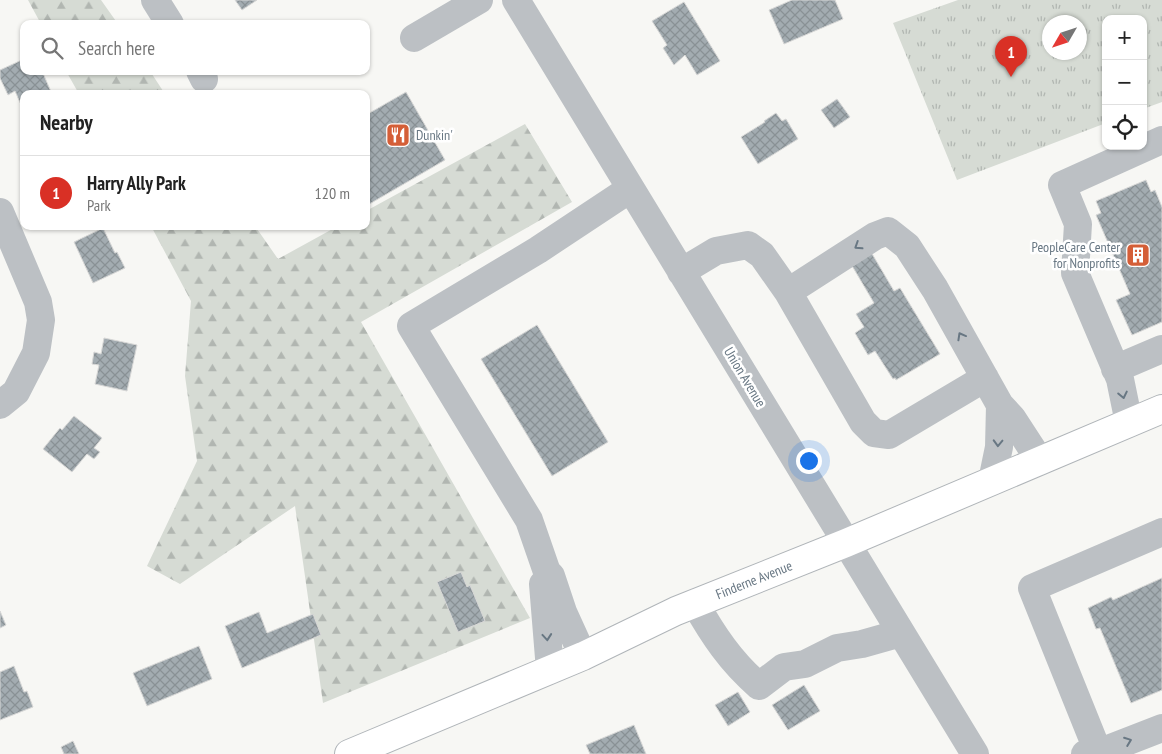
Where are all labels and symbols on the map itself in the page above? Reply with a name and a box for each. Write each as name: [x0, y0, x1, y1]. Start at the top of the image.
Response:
north arrow: [1042, 15, 1087, 60]
pin: 1: [995, 36, 1027, 77]
restaurant icon: Dunkin': [385, 122, 411, 148]
place label: Dunkin': [416, 126, 453, 144]
place label: PeopleCare Center for Nonprofits: [1032, 238, 1120, 272]
one-way arrow: [855, 240, 864, 250]
building icon: PeopleCare Center for Nonprofits: [1125, 242, 1151, 268]
one-way arrow: [957, 332, 967, 341]
street label: Union Avenue: [720, 344, 770, 410]
one-way arrow: [1117, 391, 1128, 400]
one-way arrow: [993, 440, 1003, 448]
your location: [796, 448, 822, 474]
street label: Finderne Avenue: [713, 556, 795, 603]
one-way arrow: [541, 633, 552, 641]
one-way arrow: [1124, 736, 1132, 746]

